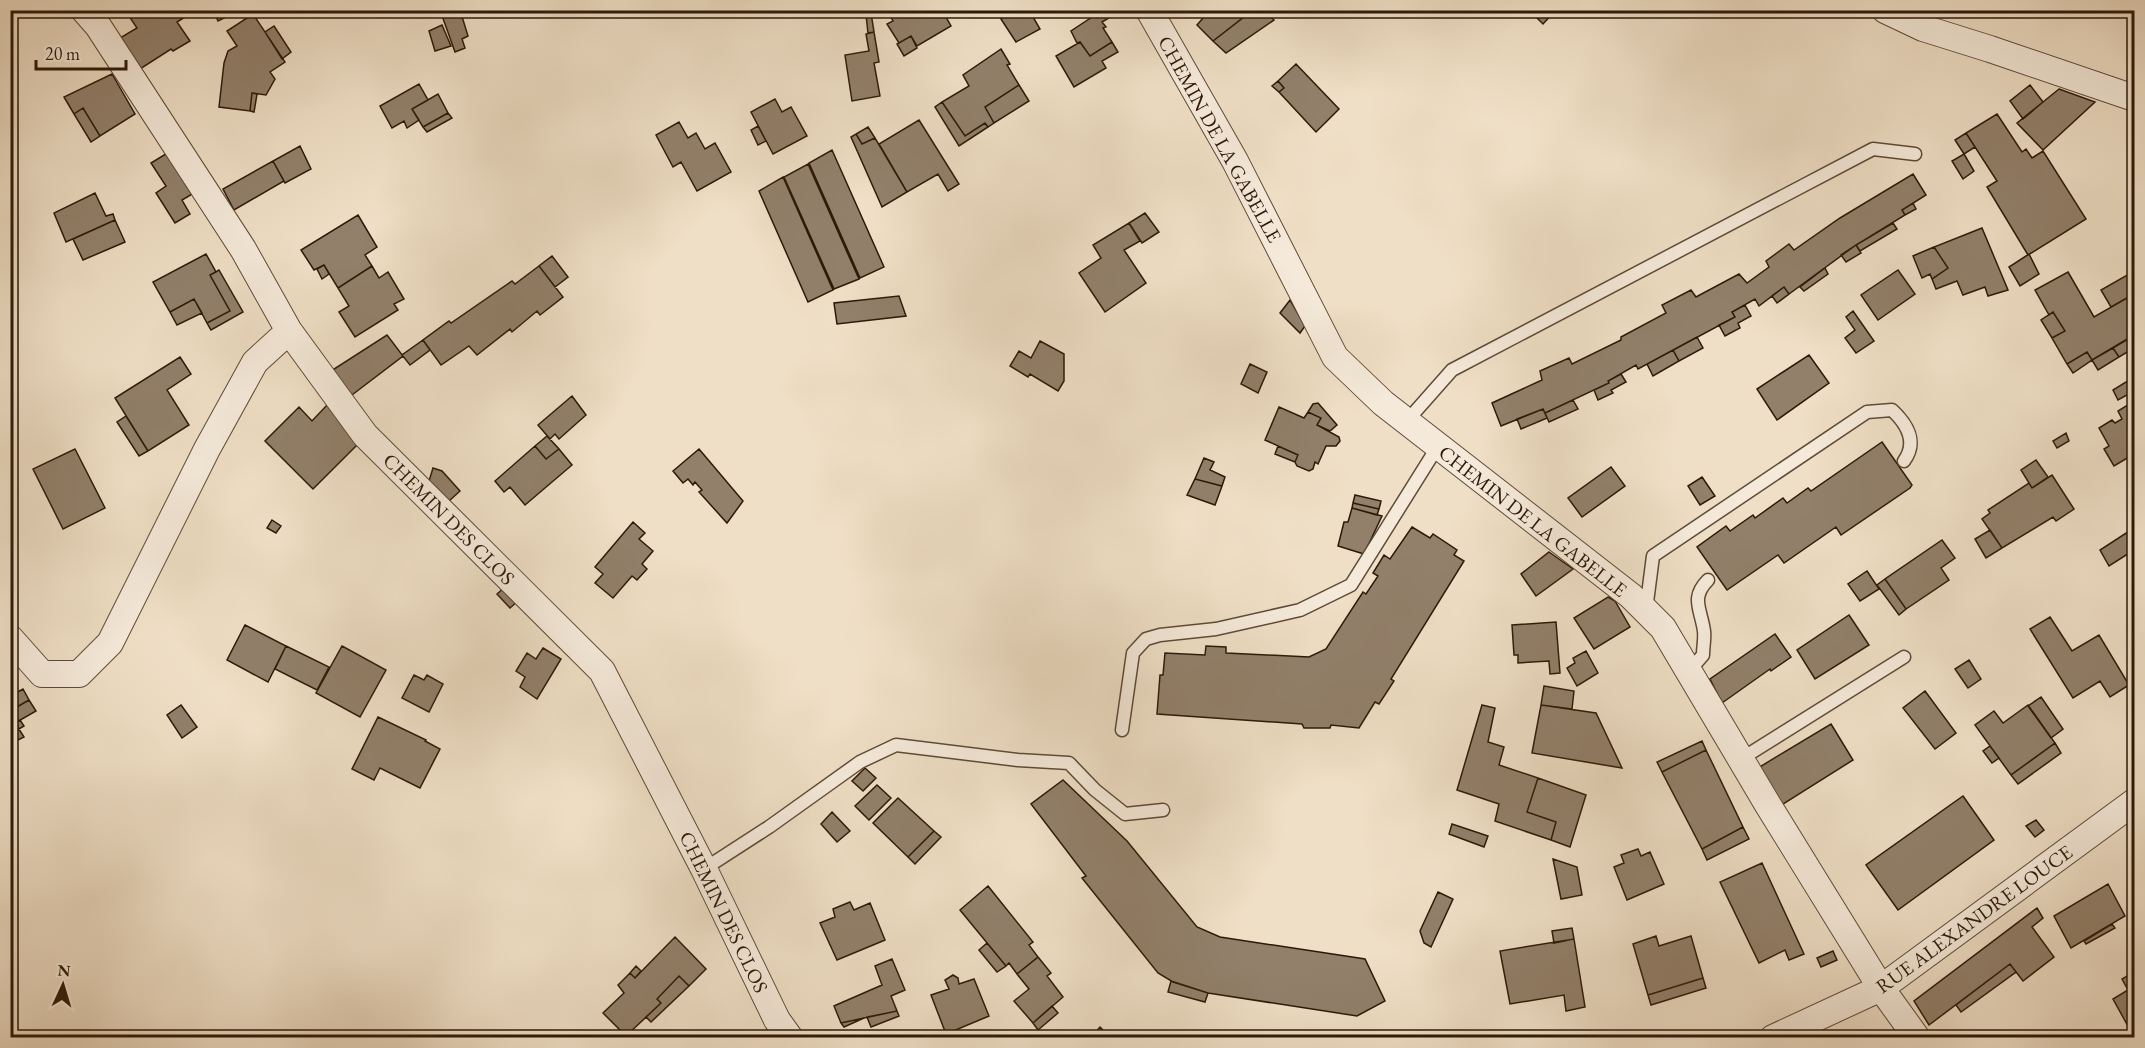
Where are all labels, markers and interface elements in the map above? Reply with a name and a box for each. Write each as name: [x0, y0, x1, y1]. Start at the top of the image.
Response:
street label: CHEMIN DE LA GABELLE: [1152, 31, 1288, 247]
scale bar: [36, 33, 126, 71]
text: 20 m: [45, 42, 80, 65]
street label: CHEMIN DE LA GABELLE: [1433, 439, 1633, 603]
street label: CHEMIN DES CLOS: [377, 447, 521, 591]
street label: CHEMIN DES CLOS: [674, 827, 774, 997]
street label: RUE ALEXANDRE LOUCE: [1871, 839, 2077, 999]
north arrow: [33, 955, 93, 1015]
text: N: [57, 960, 71, 981]

